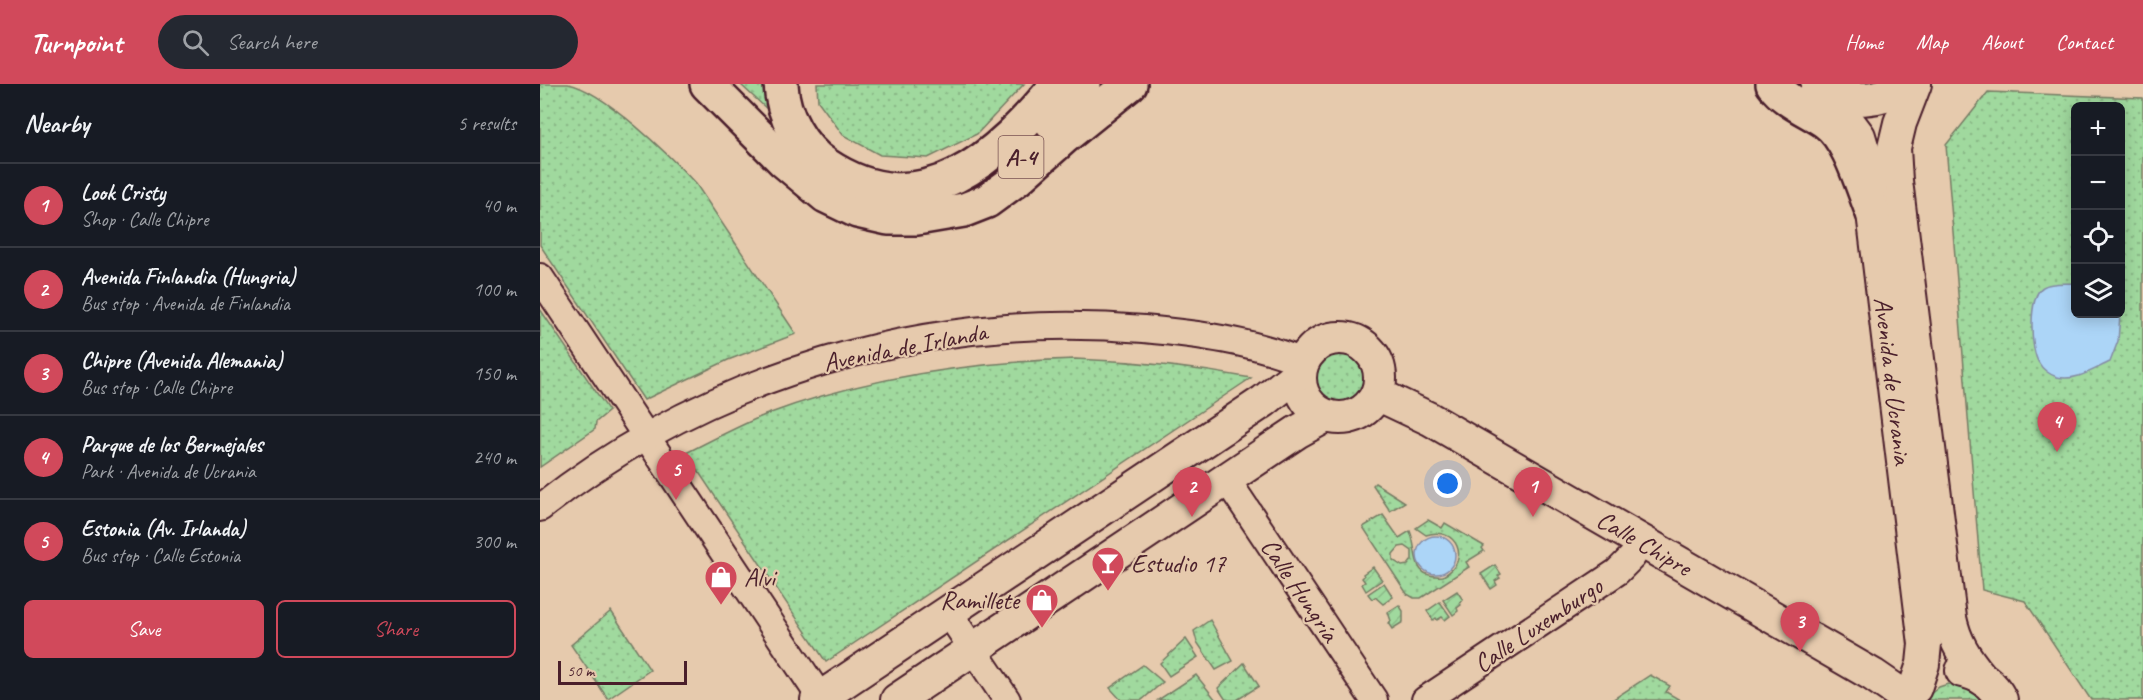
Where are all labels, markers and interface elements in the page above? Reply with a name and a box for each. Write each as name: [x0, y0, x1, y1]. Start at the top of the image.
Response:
search box: [158, 15, 578, 69]
text: Turnpoint: [30, 25, 122, 60]
icon: search: [179, 26, 212, 59]
text: Search here: [227, 28, 317, 56]
text: Home: [1845, 29, 1883, 55]
text: Map: [1916, 29, 1948, 55]
text: About: [1981, 29, 2023, 55]
text: Contact: [2056, 29, 2113, 55]
map controls: [2071, 102, 2125, 318]
button: +: [2071, 102, 2125, 156]
text: Nearby: [24, 107, 89, 140]
text: 5 results: [457, 111, 516, 136]
road number: A-4: [998, 136, 1044, 178]
button: −: [2071, 156, 2125, 210]
text: Look Cristy: [81, 179, 165, 207]
text: 1: [39, 193, 48, 218]
text: 40 m: [482, 193, 516, 218]
text: Shop · Calle Chipre: [81, 207, 208, 232]
button: locate: [2071, 210, 2125, 264]
text: Avenida Finlandia (Hungria): [81, 263, 296, 291]
button: layers: [2071, 264, 2125, 318]
text: 2: [39, 277, 48, 302]
text: 100 m: [473, 277, 516, 302]
text: Bus stop · Avenida de Finlandia: [81, 291, 290, 316]
street label: Avenida de Ucrania: [1867, 295, 1920, 468]
street label: Avenida de Irlanda: [820, 315, 992, 379]
text: Chipre (Avenida Alemania): [81, 347, 282, 375]
text: 3: [39, 361, 48, 386]
text: 150 m: [473, 361, 516, 386]
text: Bus stop · Calle Chipre: [81, 375, 232, 400]
pin: 4: [2038, 402, 2077, 452]
text: Parque de los Bermejales: [81, 431, 263, 459]
text: 4: [39, 445, 48, 470]
text: 240 m: [473, 445, 516, 470]
pin: 5: [656, 450, 696, 500]
text: Park · Avenida de Ucrania: [81, 459, 255, 484]
pin: 2: [1172, 468, 1212, 517]
pin: 1: [1514, 468, 1552, 517]
your location: [1433, 469, 1462, 498]
street label: Calle Chipre: [1591, 502, 1700, 584]
text: Estonia (Av. Irlanda): [81, 515, 246, 543]
text: 5: [39, 529, 48, 554]
text: 300 m: [473, 529, 516, 554]
street label: Calle Hungría: [1253, 532, 1348, 649]
text: Bus stop · Calle Estonia: [81, 543, 240, 568]
bar icon: Estudio 17: [1090, 545, 1126, 592]
place label: Estudio 17: [1131, 547, 1227, 580]
shop icon: Alvi: [703, 559, 739, 606]
place label: Alvi: [744, 561, 778, 594]
street label: Calle Luxemburgo: [1467, 569, 1610, 680]
shop icon: Ramillete: [1024, 582, 1060, 629]
place label: Ramillete: [940, 584, 1022, 617]
button: Save: [24, 600, 264, 658]
button: Share: [276, 600, 516, 658]
pin: 3: [1780, 602, 1820, 652]
scale bar: [558, 658, 687, 686]
text: 50 m: [567, 661, 594, 681]

